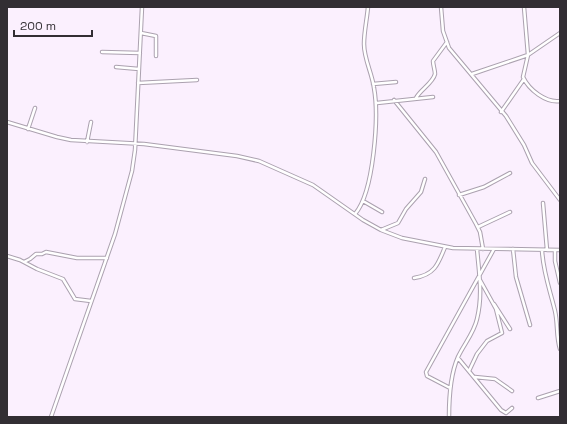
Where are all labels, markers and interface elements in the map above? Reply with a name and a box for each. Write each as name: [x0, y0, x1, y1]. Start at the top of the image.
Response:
scale bar: [14, 12, 92, 38]
text: 200 m: [20, 18, 56, 34]

